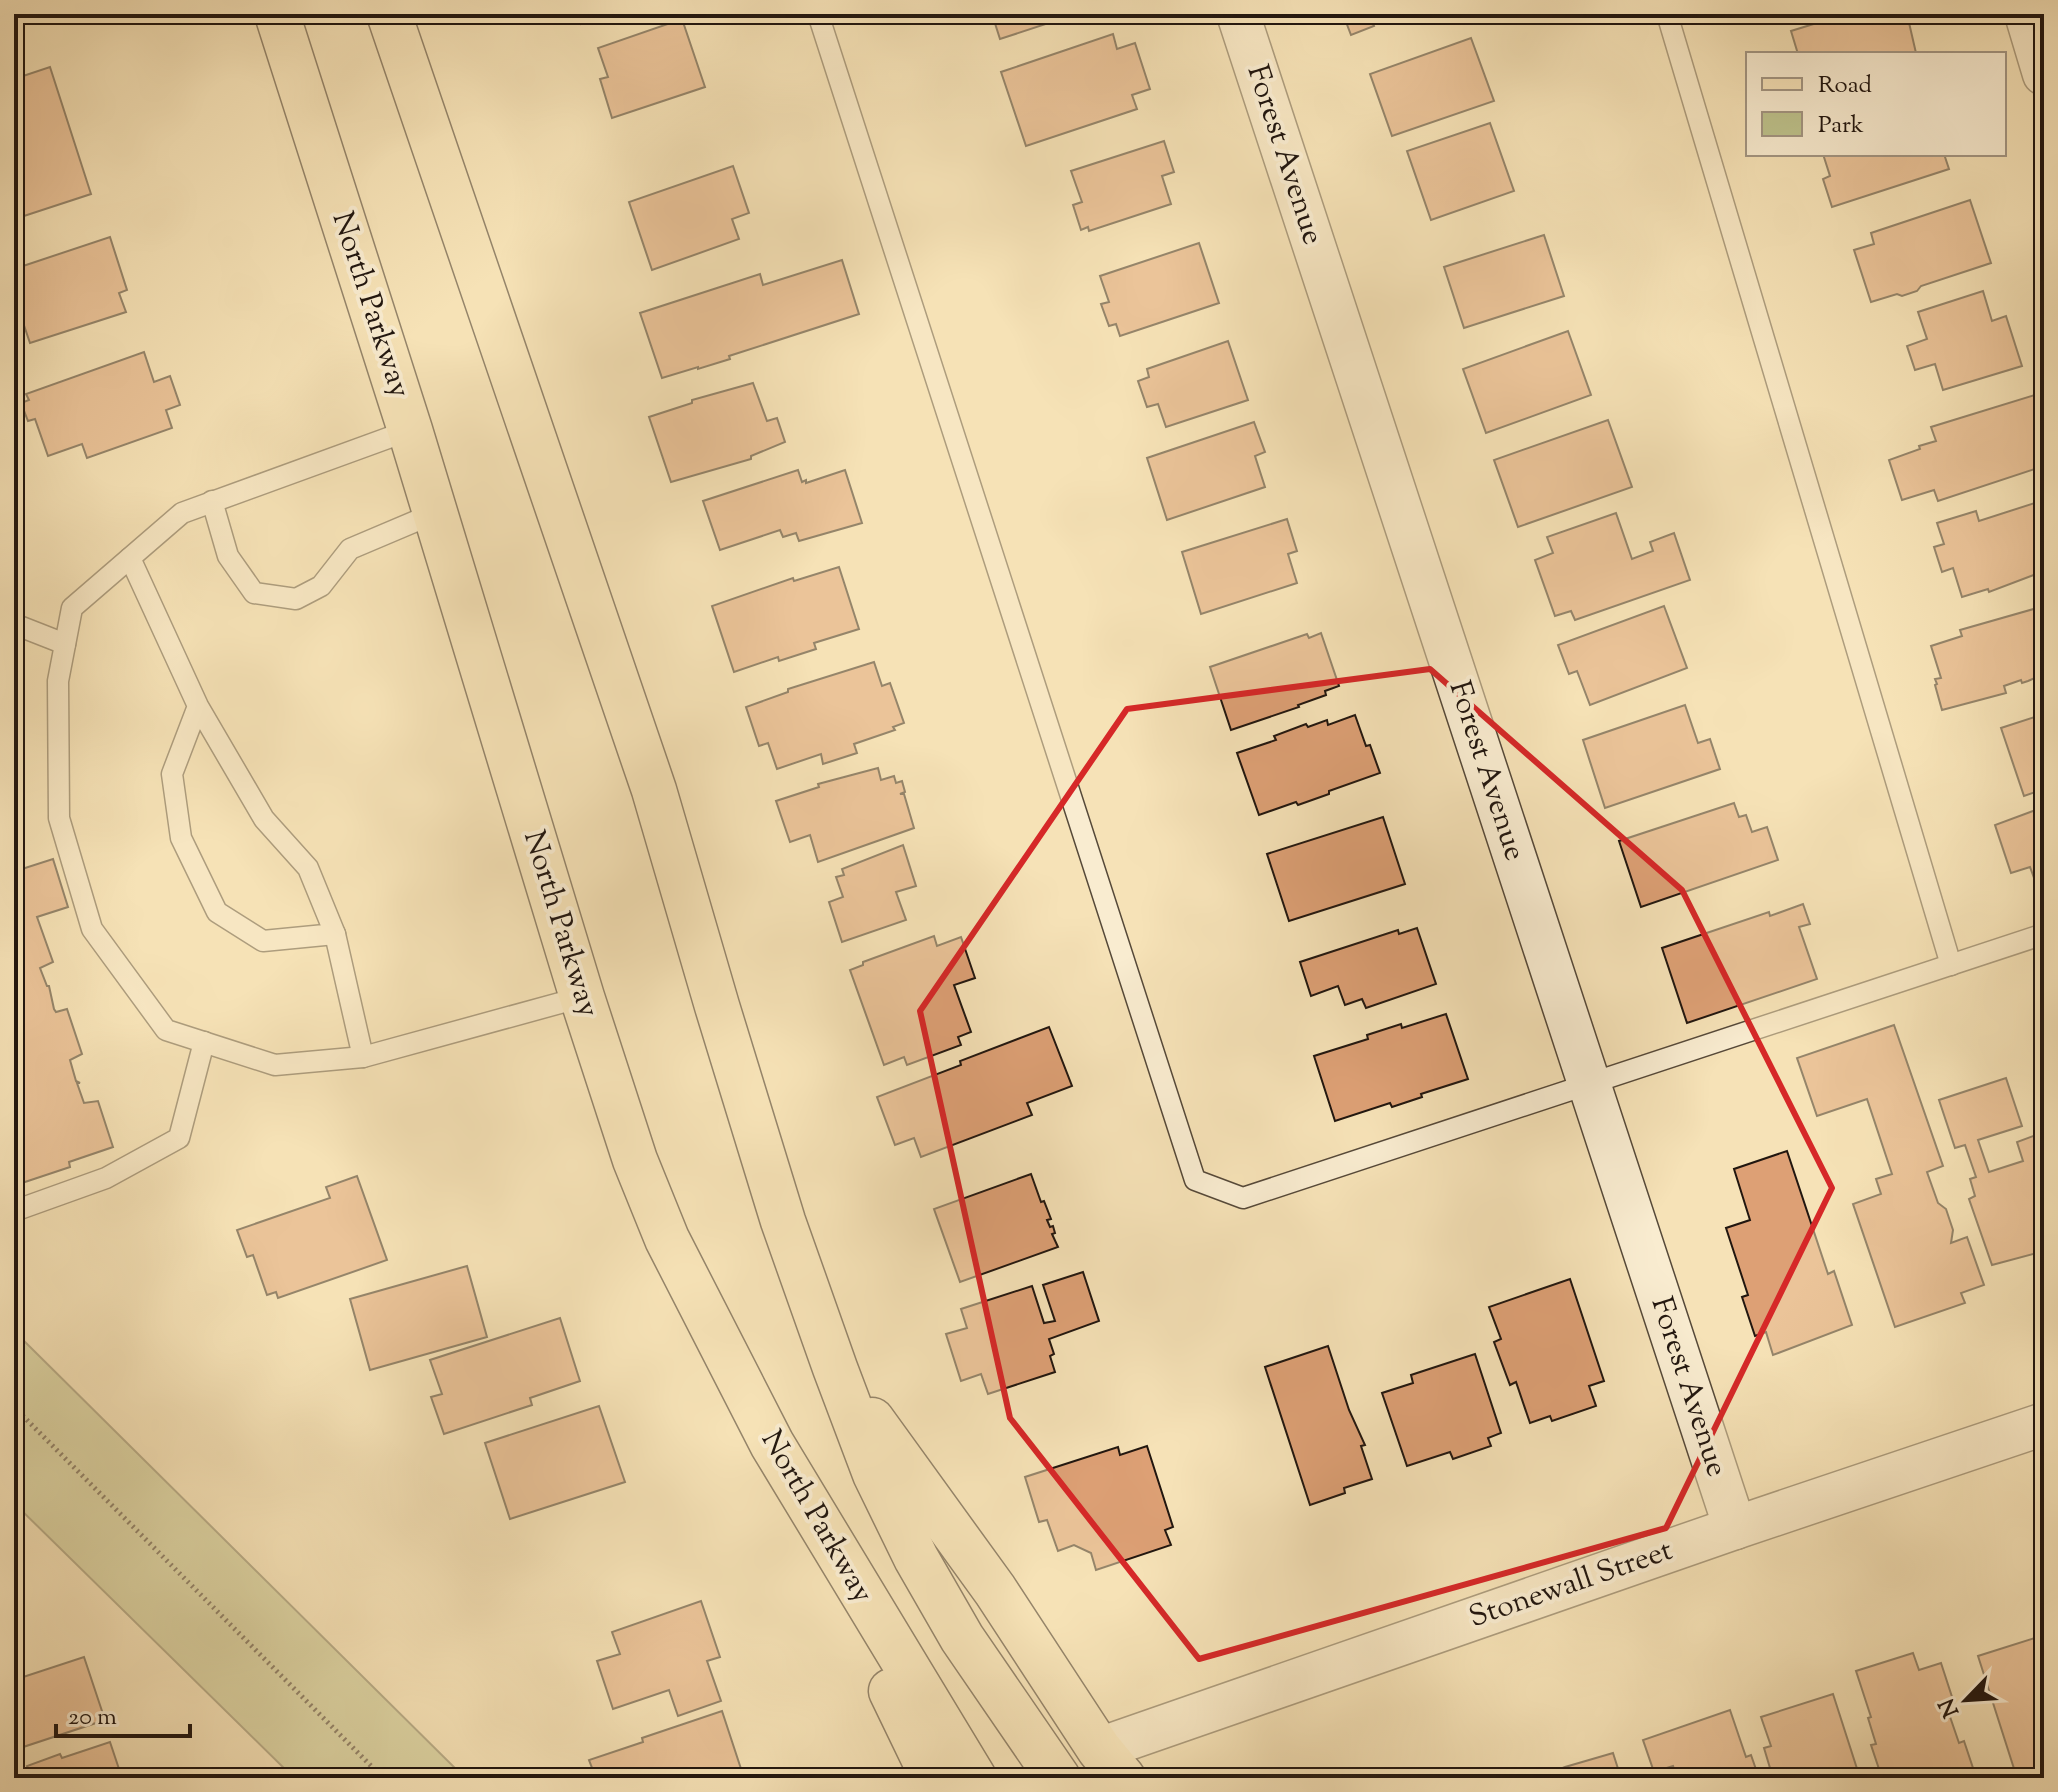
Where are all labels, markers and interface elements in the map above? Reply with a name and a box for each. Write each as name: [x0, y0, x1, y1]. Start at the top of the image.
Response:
legend: [1746, 52, 2006, 156]
street label: Forest Avenue: [1235, 60, 1333, 250]
text: Road: [1818, 69, 1872, 103]
text: Park: [1818, 109, 1864, 143]
street label: North Parkway: [320, 207, 420, 403]
street label: Forest Avenue: [1437, 676, 1535, 866]
street label: North Parkway: [511, 825, 609, 1023]
street label: Forest Avenue: [1639, 1292, 1737, 1482]
street label: North Parkway: [749, 1423, 883, 1611]
street label: Stonewall Street: [1464, 1530, 1678, 1640]
north arrow: [1926, 1660, 2006, 1740]
scale bar: [56, 1688, 190, 1738]
text: N: [1932, 1692, 1969, 1722]
text: 20 m: [68, 1701, 117, 1735]

